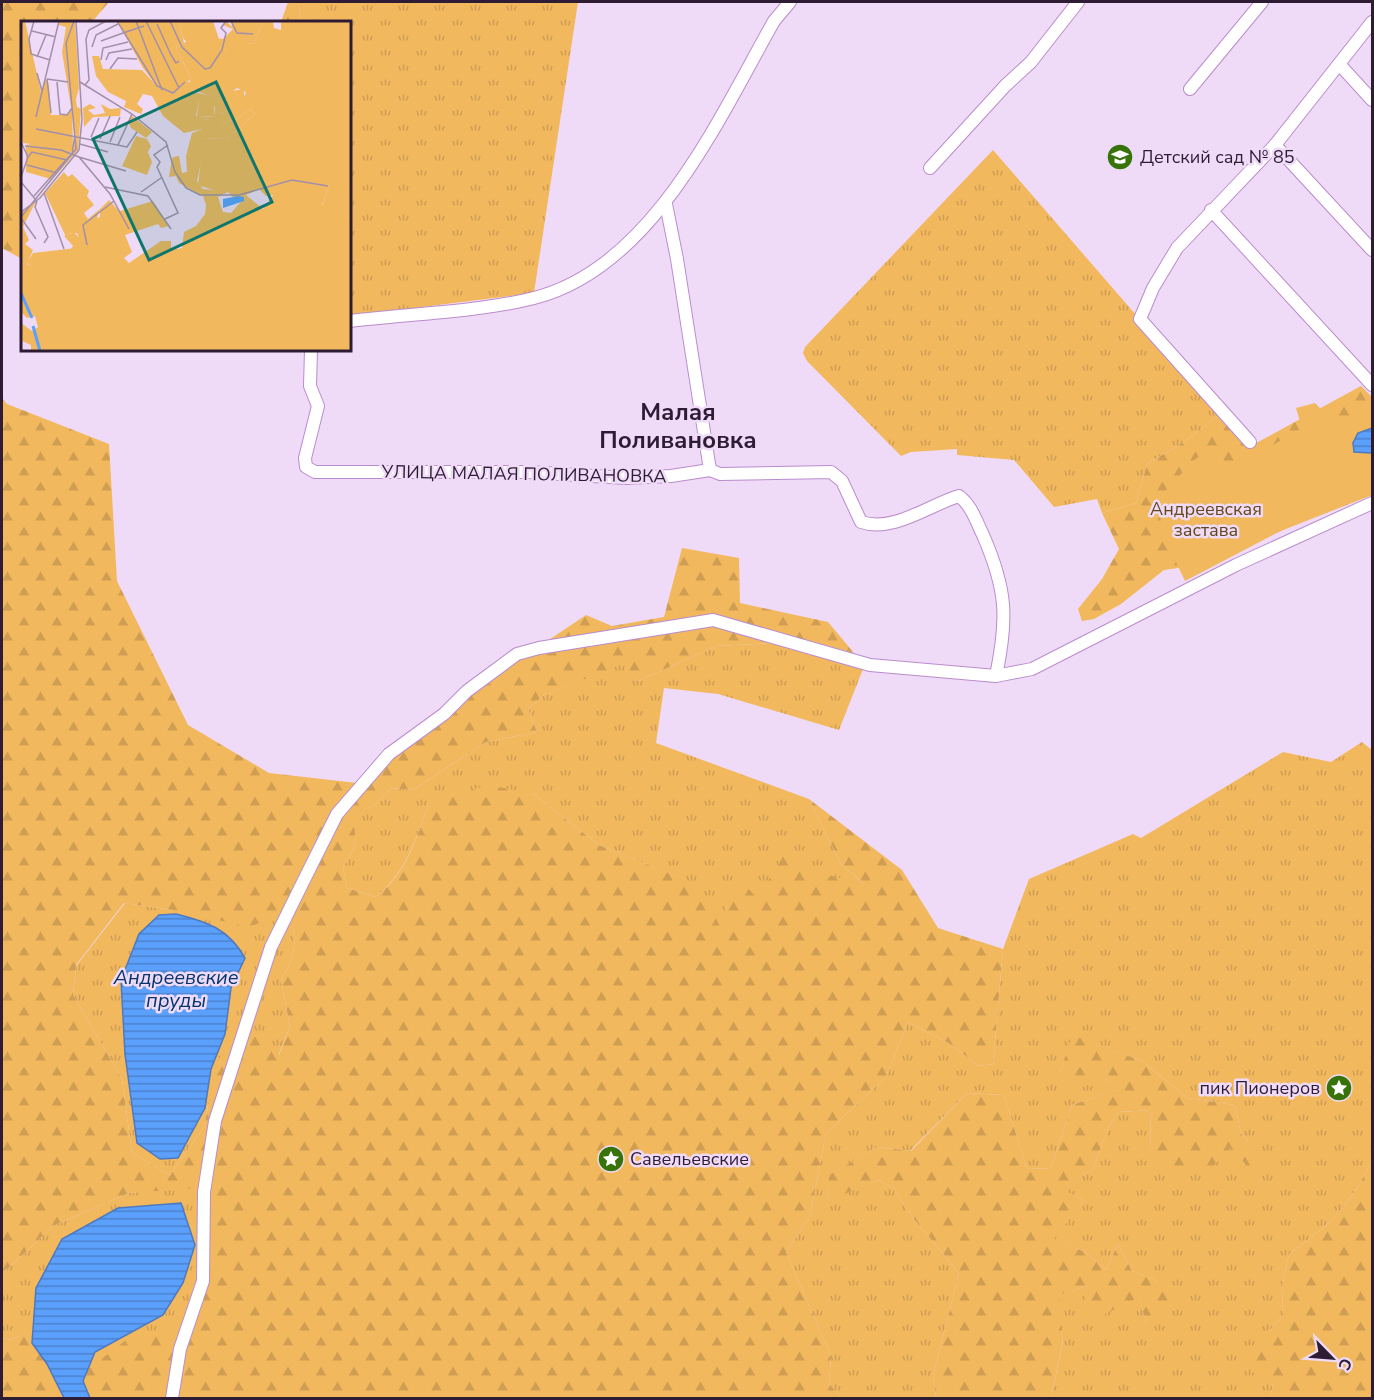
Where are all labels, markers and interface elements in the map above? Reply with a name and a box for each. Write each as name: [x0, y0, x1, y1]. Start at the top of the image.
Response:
inset map: [21, 21, 351, 351]
school or university icon: Детский сад № 85: [1105, 142, 1135, 172]
place label: Детский сад № 85: [1140, 145, 1295, 169]
district label: Малая Поливановка: [599, 396, 757, 456]
street label: УЛИЦА МАЛАЯ ПОЛИВАНОВКА: [380, 459, 667, 488]
park label: Андреевская застава: [1150, 497, 1262, 542]
water label: Андреевские пруды: [112, 964, 239, 1014]
place icon: пик Пионеров: [1324, 1073, 1354, 1103]
place label: пик Пионеров: [1200, 1076, 1320, 1100]
place icon: Савельевские: [596, 1144, 626, 1174]
place label: Савельевские: [630, 1147, 749, 1171]
north arrow: [1302, 1328, 1362, 1388]
text: С: [1332, 1354, 1357, 1374]

